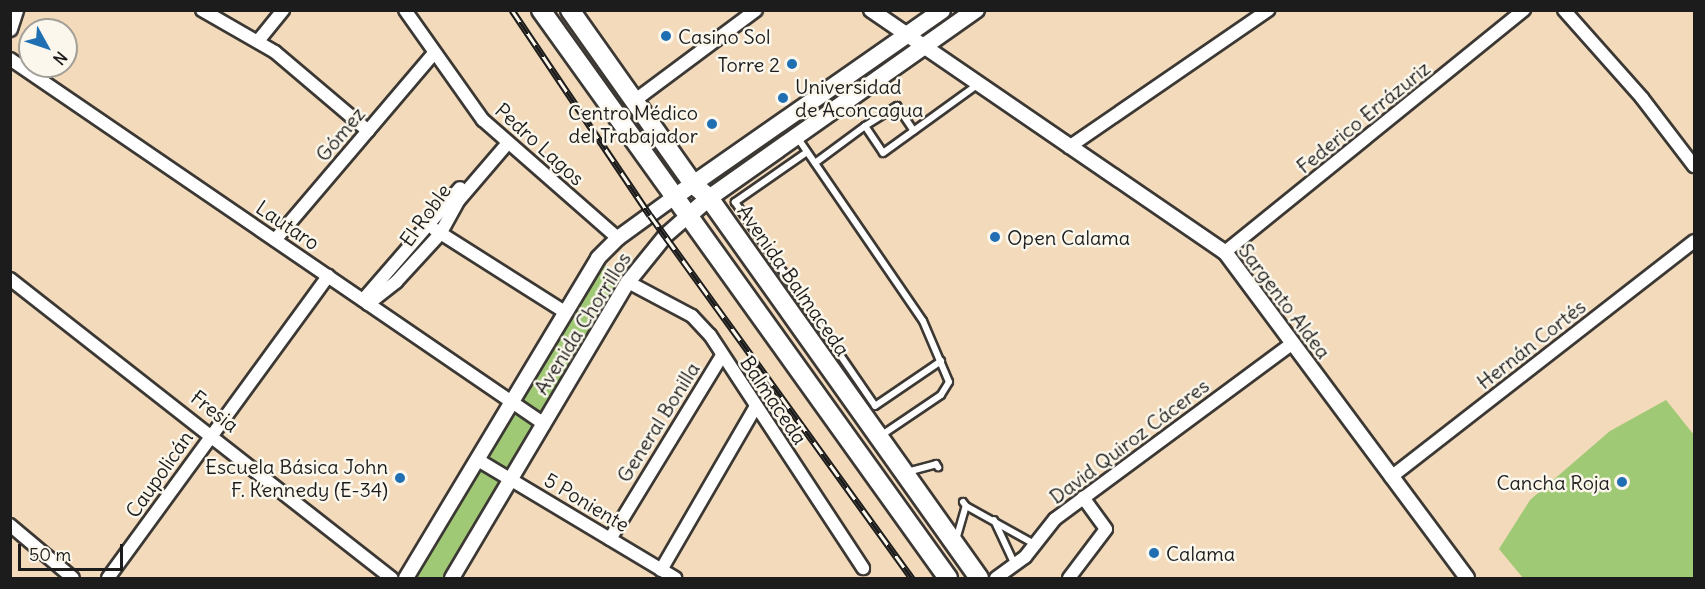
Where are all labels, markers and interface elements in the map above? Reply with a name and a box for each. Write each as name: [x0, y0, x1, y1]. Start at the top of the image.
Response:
north arrow: [18, 18, 78, 78]
place label: Casino Sol: [678, 24, 770, 48]
marker: Casino Sol: [659, 29, 673, 43]
text: N: [49, 48, 71, 69]
place label: Torre 2: [717, 52, 780, 76]
street label: Federico Errázuriz: [1291, 56, 1435, 178]
marker: Torre 2: [785, 57, 799, 71]
place label: Universidad de Aconcagua: [795, 74, 923, 121]
marker: Universidad de Aconcagua: [776, 91, 790, 105]
street label: Pedro Lagos: [491, 98, 589, 190]
place label: Centro Médico del Trabajador: [568, 100, 698, 147]
street label: Gómez: [310, 102, 370, 166]
marker: Centro Médico del Trabajador: [703, 115, 721, 133]
street label: El Roble: [394, 179, 456, 251]
street label: Lautaro: [252, 195, 324, 255]
street label: Avenida Balmaceda: [733, 200, 855, 360]
place label: Open Calama: [1007, 225, 1130, 249]
marker: Open Calama: [988, 230, 1002, 244]
street label: Sargento Aldea: [1234, 239, 1336, 363]
street label: Avenida Chorrillos: [529, 247, 635, 399]
street label: Hernán Cortés: [1472, 294, 1590, 394]
street label: Balmaceda: [736, 351, 812, 449]
street label: General Bonilla: [612, 358, 704, 486]
street label: David Quiroz Cáceres: [1045, 373, 1213, 509]
street label: Fresia: [186, 385, 244, 437]
street label: Caupolicán: [120, 426, 198, 522]
place label: Escuela Básica John F. Kennedy (E-34): [205, 454, 388, 501]
street label: 5 Poniente: [540, 467, 634, 537]
place label: Cancha Roja: [1496, 470, 1610, 494]
marker: Escuela Básica John F. Kennedy (E-34): [393, 471, 407, 485]
marker: Cancha Roja: [1615, 475, 1629, 489]
scale bar: [21, 532, 126, 570]
place label: Calama: [1166, 541, 1235, 565]
text: 50 m: [29, 543, 71, 566]
marker: Calama: [1147, 546, 1161, 560]

